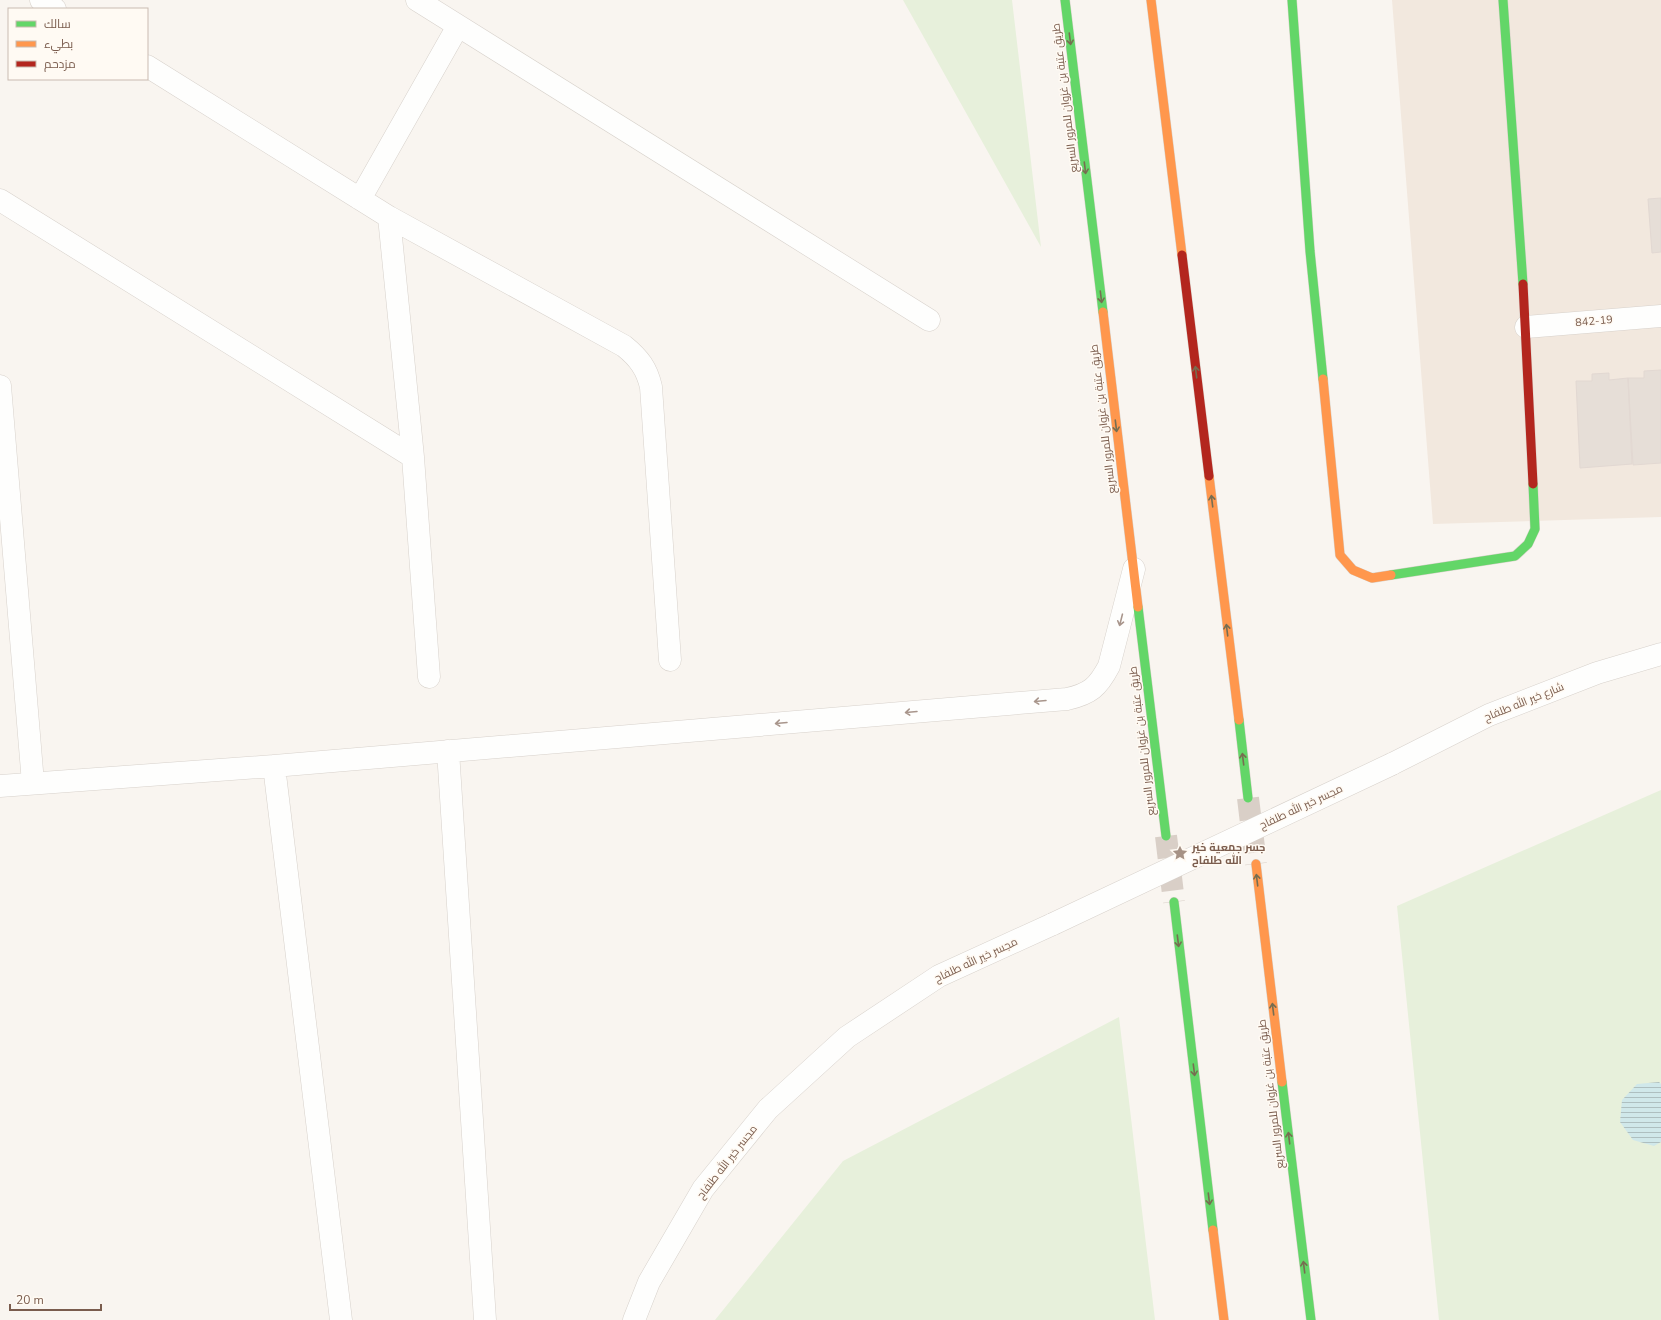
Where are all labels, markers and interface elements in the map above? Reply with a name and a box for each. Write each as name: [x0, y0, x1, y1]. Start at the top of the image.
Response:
legend: [8, 8, 148, 80]
text: سالك: [44, 16, 71, 32]
street label: طريق عتبة بن غزوان للمرور السريع: [1048, 22, 1082, 174]
one-way arrow: [1066, 32, 1073, 45]
text: بطيء: [44, 36, 73, 54]
text: مزدحم: [44, 56, 76, 72]
one-way arrow: [1081, 161, 1089, 174]
one-way arrow: [1097, 290, 1105, 303]
street label: 842-19: [1575, 312, 1613, 330]
street label: طريق عتبة بن غزوان للمرور السريع: [1086, 343, 1120, 495]
one-way arrow: [1192, 366, 1200, 379]
one-way arrow: [1112, 419, 1120, 432]
one-way arrow: [1208, 495, 1215, 508]
one-way arrow: [1116, 614, 1124, 627]
one-way arrow: [1223, 624, 1231, 637]
street label: طريق عتبة بن غزوان للمرور السريع: [1125, 665, 1159, 817]
street label: شارع خير الله طلفاح: [1481, 678, 1566, 725]
one-way arrow: [1034, 697, 1047, 704]
one-way arrow: [905, 708, 918, 715]
one-way arrow: [775, 719, 788, 727]
one-way arrow: [1239, 753, 1247, 766]
street label: مجسر خير الله طلفاح: [1257, 780, 1345, 833]
place label: جسر جمعية خير الله طلفاح: [1191, 840, 1265, 868]
place icon: جسر جمعية خير الله طلفاح: [1171, 844, 1189, 862]
one-way arrow: [1254, 874, 1261, 887]
street label: مجسر خير الله طلفاح: [932, 933, 1020, 986]
one-way arrow: [1174, 934, 1182, 947]
one-way arrow: [1269, 1003, 1277, 1016]
street label: طريق عتبة بن غزوان للمرور السريع: [1254, 1018, 1288, 1170]
one-way arrow: [1190, 1063, 1198, 1076]
street label: مجسر خير الله طلفاح: [693, 1121, 761, 1202]
one-way arrow: [1285, 1132, 1293, 1145]
one-way arrow: [1206, 1192, 1213, 1205]
one-way arrow: [1300, 1261, 1308, 1274]
scale bar: [10, 1286, 101, 1312]
text: 20 m: [16, 1292, 44, 1308]

